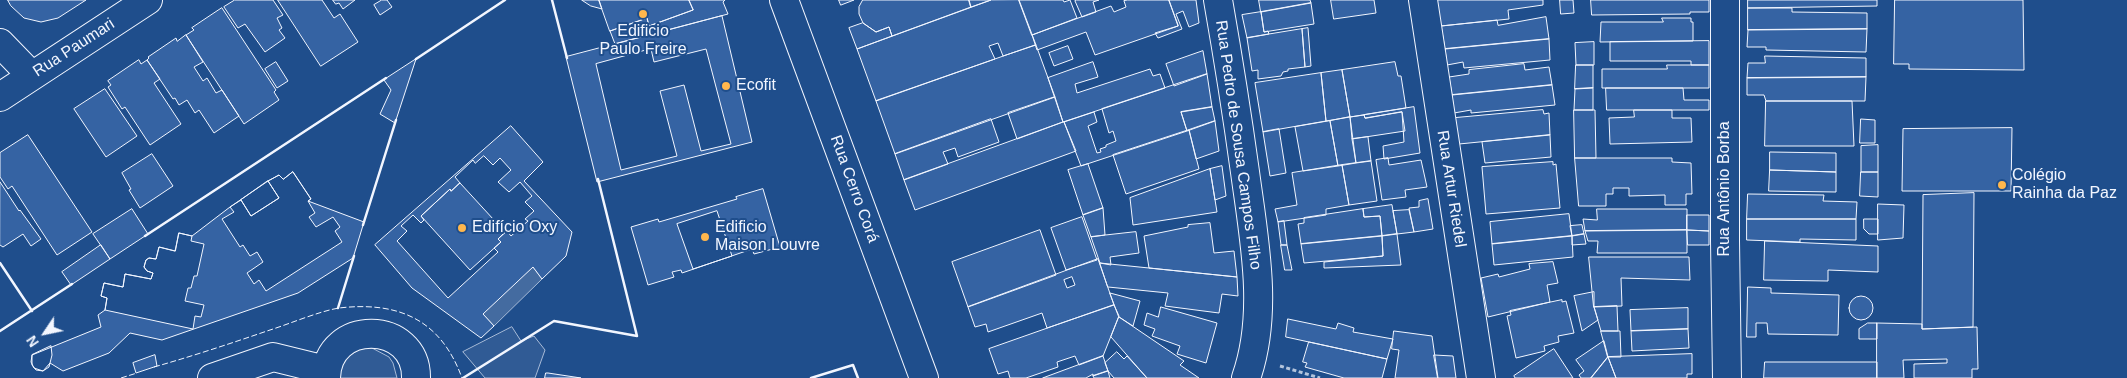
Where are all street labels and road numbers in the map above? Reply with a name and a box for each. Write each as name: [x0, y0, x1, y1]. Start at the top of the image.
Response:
street label: Rua Paumari: [30, 15, 118, 81]
street label: Rua Pedro de Sousa Campos Filho: [1211, 19, 1265, 271]
street label: Rua Antônio Borba: [1715, 121, 1735, 257]
street label: Rua Artur Riedel: [1432, 129, 1470, 249]
street label: Rua Cerro Corá: [826, 133, 882, 245]

